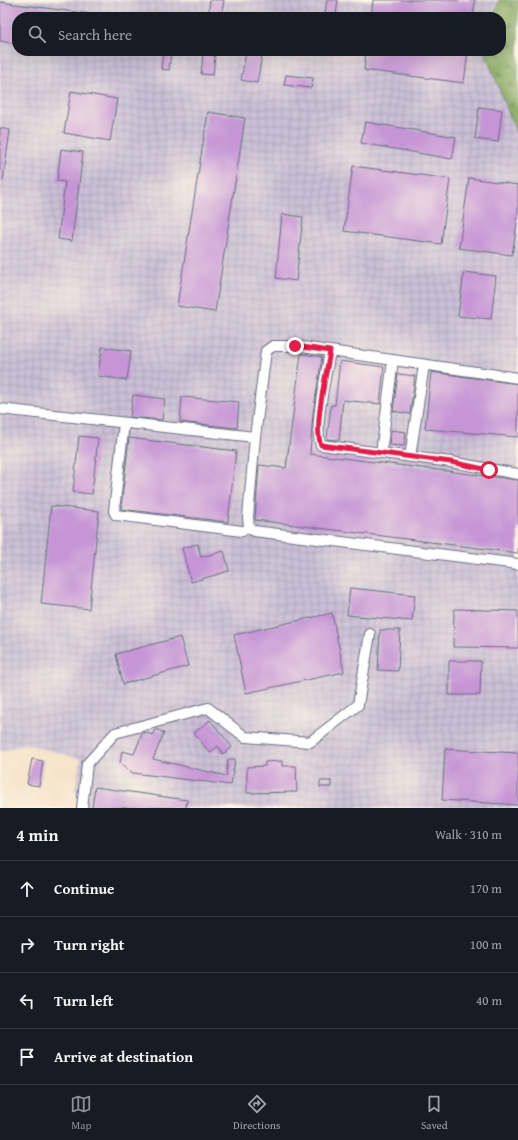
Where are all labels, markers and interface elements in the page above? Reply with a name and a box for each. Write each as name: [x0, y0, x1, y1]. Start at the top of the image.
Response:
search box: [12, 12, 506, 56]
icon: search: [26, 23, 48, 45]
text: Search here: [58, 24, 132, 45]
route end: [286, 337, 304, 355]
route start: [480, 461, 498, 479]
text: 4 min: [16, 822, 58, 847]
text: Walk · 310 m: [435, 825, 502, 844]
icon: ahead: [16, 878, 38, 900]
text: Continue: [54, 878, 115, 899]
text: 170 m: [470, 879, 502, 898]
icon: right: [16, 934, 38, 956]
text: Turn right: [54, 934, 125, 955]
text: 100 m: [470, 935, 502, 954]
icon: left: [16, 990, 38, 1012]
text: Turn left: [54, 990, 113, 1011]
text: 40 m: [476, 991, 502, 1010]
icon: arrive: [16, 1046, 38, 1068]
text: Arrive at destination: [54, 1046, 193, 1067]
tab: Map: [70, 1093, 92, 1133]
tab: Directions: [233, 1093, 280, 1133]
tab: Saved: [421, 1093, 448, 1133]

